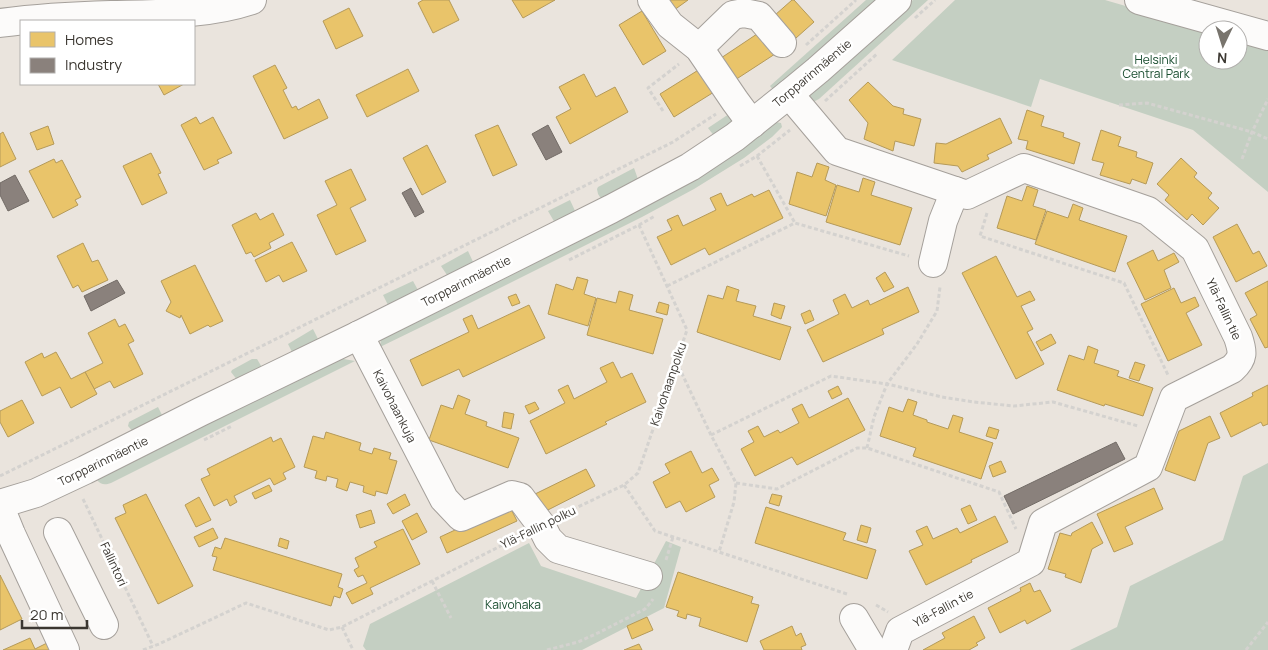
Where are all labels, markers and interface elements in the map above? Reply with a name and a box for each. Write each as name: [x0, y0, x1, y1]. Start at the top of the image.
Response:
legend: [20, 20, 195, 85]
north arrow: [1198, 20, 1248, 70]
text: Homes: [65, 29, 114, 50]
street label: Torpparinmäentie: [769, 35, 855, 111]
text: N: [1216, 49, 1228, 68]
park label: Helsinki Central Park: [1122, 51, 1191, 82]
text: Industry: [65, 54, 122, 75]
street label: Torpparinmäentie: [418, 251, 514, 311]
street label: Ylä-Fallin tie: [1202, 275, 1246, 343]
street label: Kaivohaanpolku: [646, 340, 690, 428]
street label: Kaivohaankuja: [369, 367, 421, 445]
street label: Torpparinmäentie: [55, 432, 151, 490]
street label: Ylä-Fallin polku: [498, 501, 578, 553]
street label: Fallintori: [96, 539, 132, 589]
street label: Ylä-Fallin tie: [910, 585, 976, 631]
park label: Kaivohaka: [485, 596, 541, 613]
scale bar: [22, 598, 88, 630]
text: 20 m: [30, 604, 63, 625]

